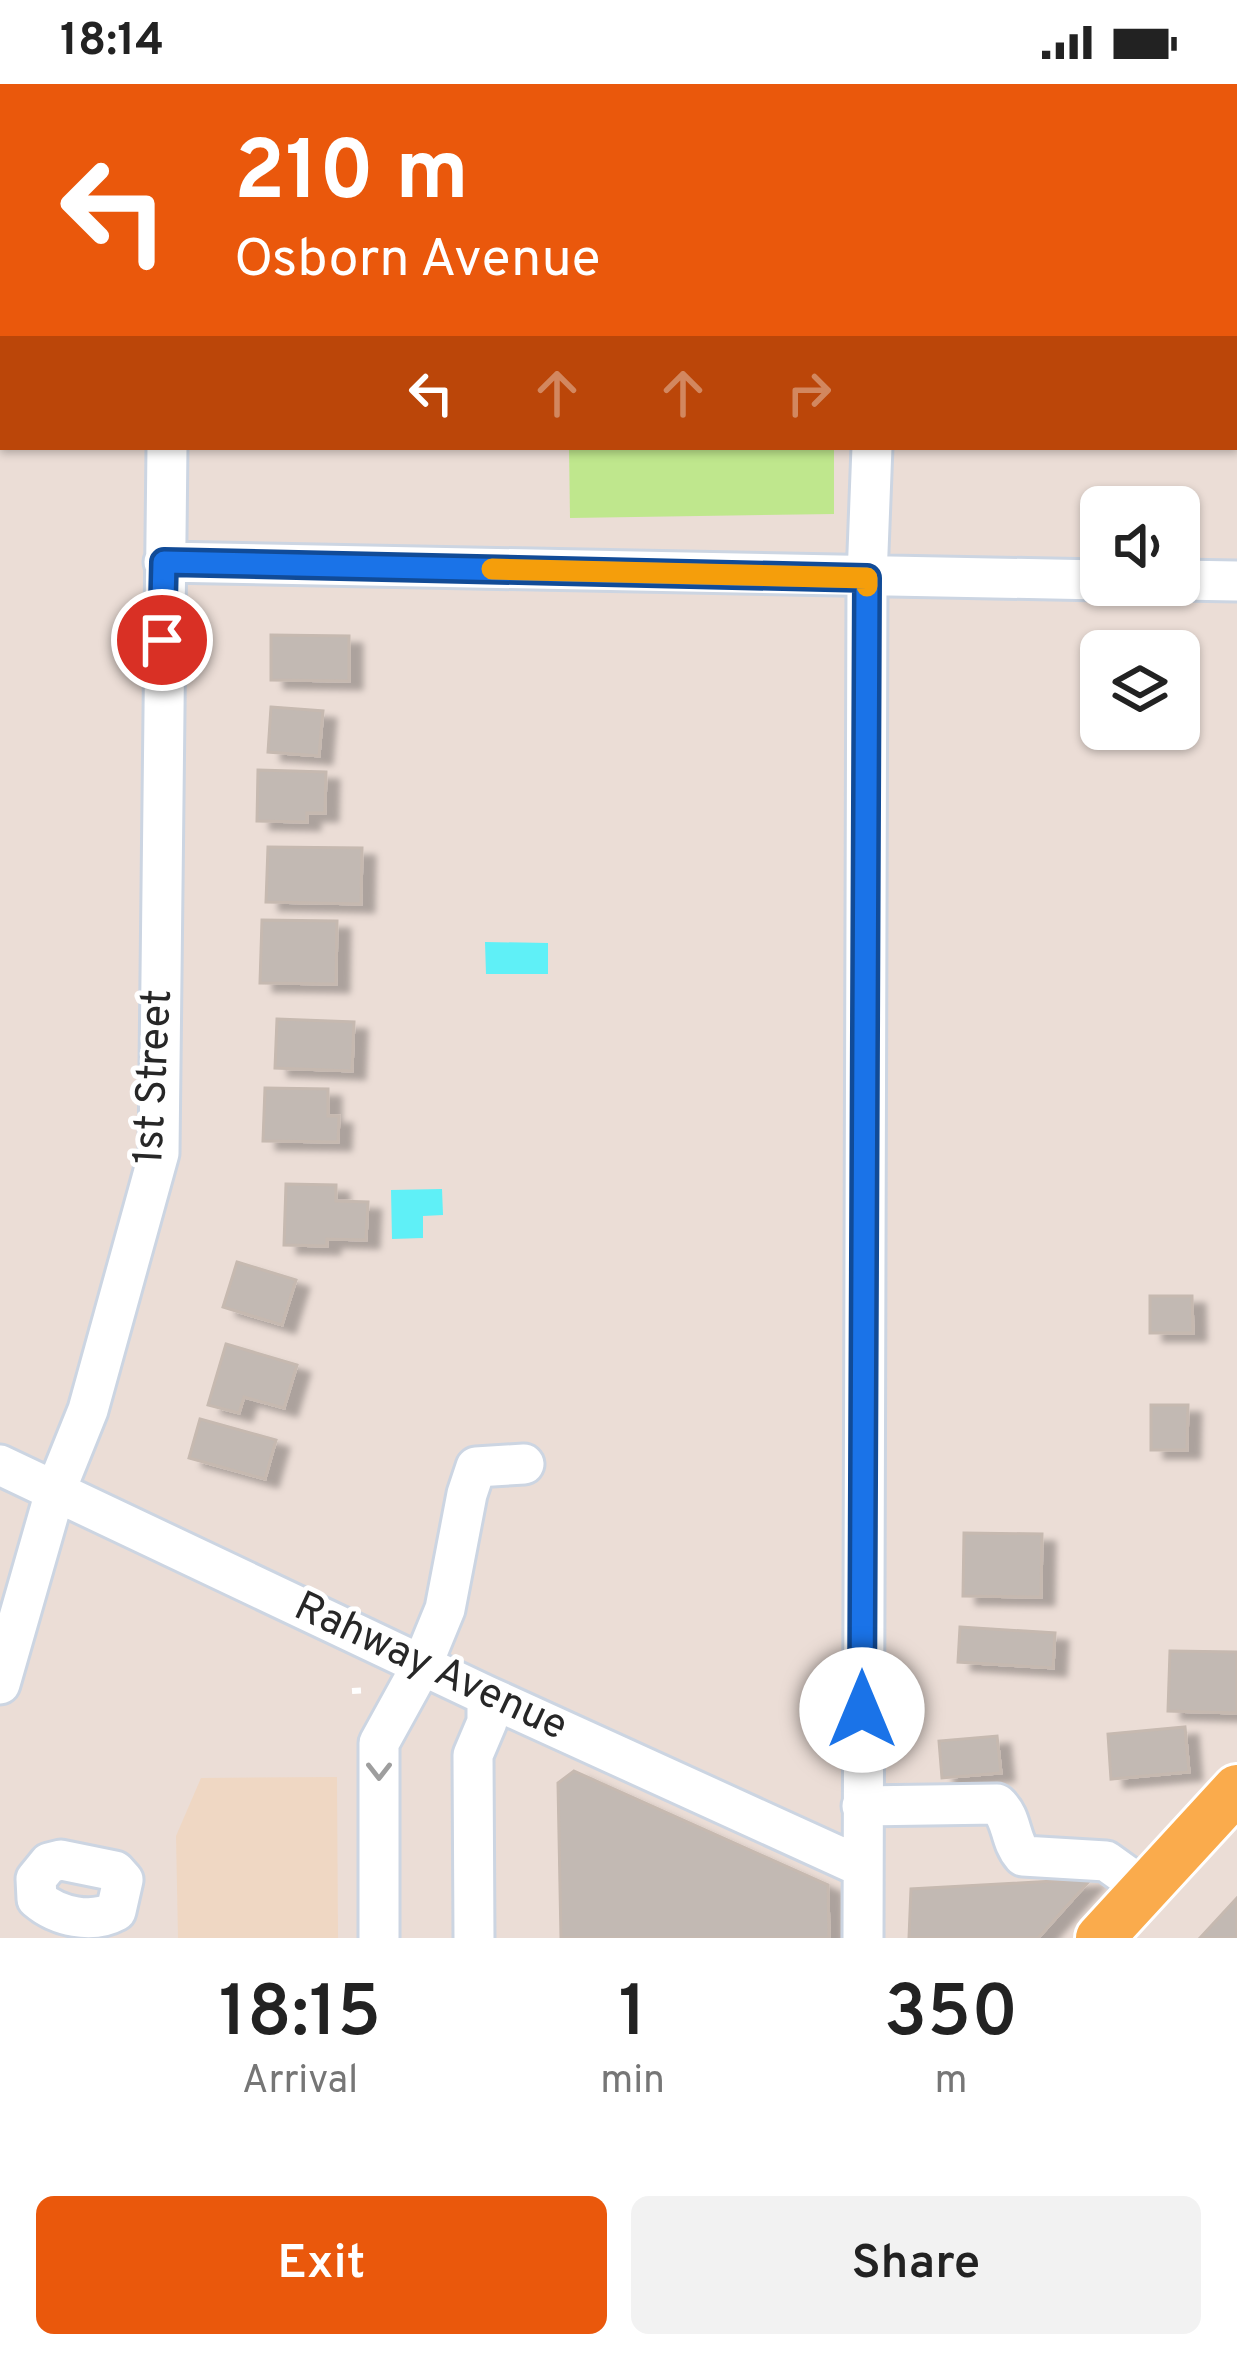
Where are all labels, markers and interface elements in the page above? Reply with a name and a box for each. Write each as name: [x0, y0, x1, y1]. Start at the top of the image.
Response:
text: 18:14: [60, 14, 164, 71]
text: 210 m: [234, 123, 469, 229]
icon: left: [36, 132, 192, 288]
text: Osborn Avenue: [234, 227, 601, 296]
icon: left: [398, 360, 464, 426]
icon: ahead: [524, 360, 590, 426]
icon: ahead: [650, 360, 716, 426]
icon: right: [776, 360, 842, 426]
map controls: [1080, 486, 1200, 750]
button: sound: [1080, 486, 1200, 606]
pin: [111, 589, 213, 691]
icon: arrive: [129, 607, 195, 673]
button: layers: [1080, 630, 1200, 750]
street label: 1st Street: [124, 988, 186, 1166]
street label: Rahway Avenue: [285, 1582, 575, 1754]
position arrow: [799, 1647, 925, 1773]
one-way arrow: [366, 1763, 392, 1781]
text: 18:15: [219, 1970, 381, 2062]
text: 1: [619, 1970, 647, 2062]
text: 350: [884, 1970, 1018, 2062]
text: Arrival: [242, 2058, 358, 2107]
text: min: [600, 2058, 665, 2107]
text: m: [934, 2058, 968, 2107]
button: Exit: [36, 2196, 607, 2334]
button: Share: [631, 2196, 1201, 2334]

